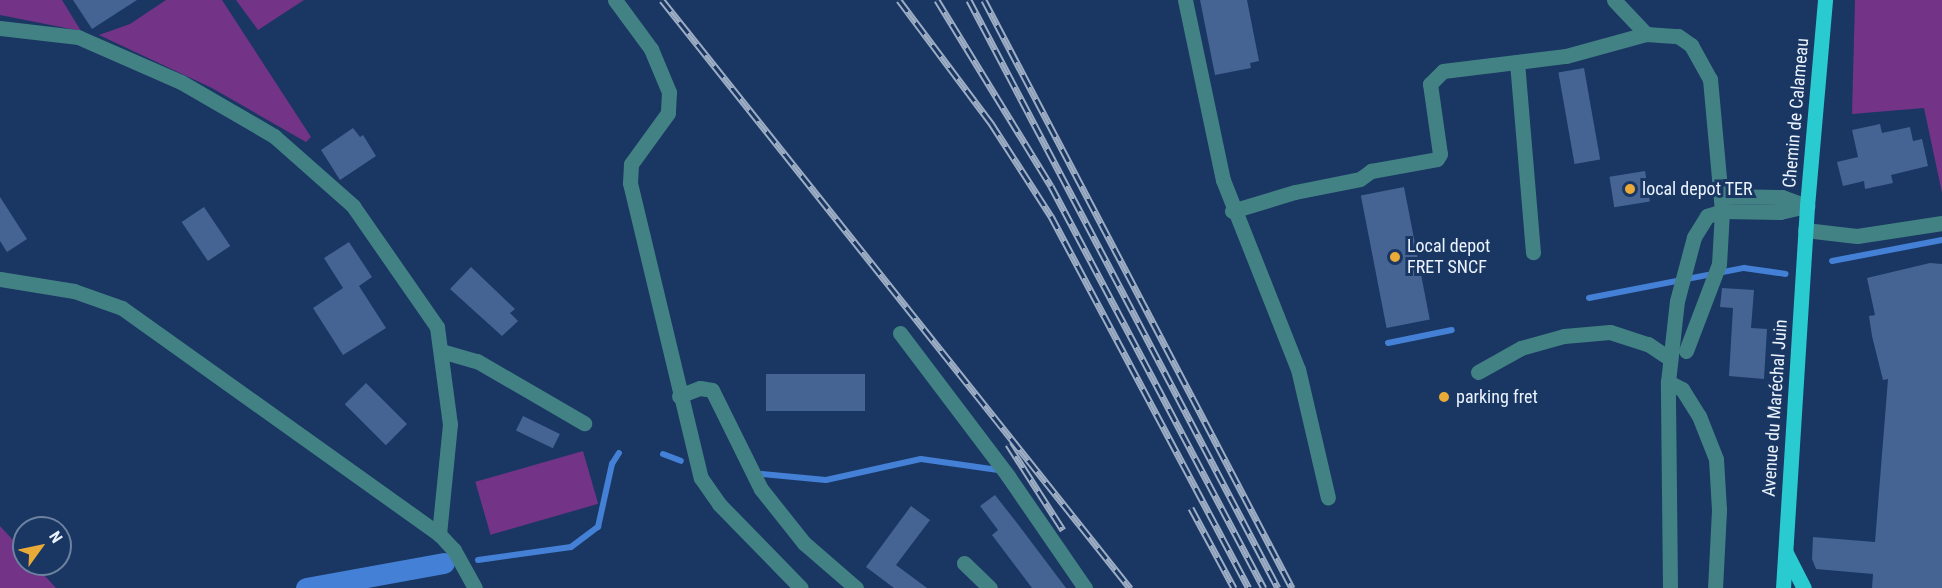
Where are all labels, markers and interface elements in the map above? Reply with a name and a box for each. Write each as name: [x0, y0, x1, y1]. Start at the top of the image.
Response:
street label: Chemin de Calameau: [1779, 37, 1813, 189]
place label: local depot TER: [1642, 178, 1753, 200]
marker: local depot TER: [1623, 182, 1637, 196]
place label: Local depot FRET SNCF: [1407, 236, 1490, 278]
marker: Local depot FRET SNCF: [1388, 250, 1402, 264]
street label: Avenue du Maréchal Juin: [1758, 319, 1792, 497]
place label: parking fret: [1456, 386, 1538, 408]
marker: parking fret: [1437, 390, 1451, 404]
north arrow: [12, 516, 72, 576]
text: N: [45, 528, 66, 546]

